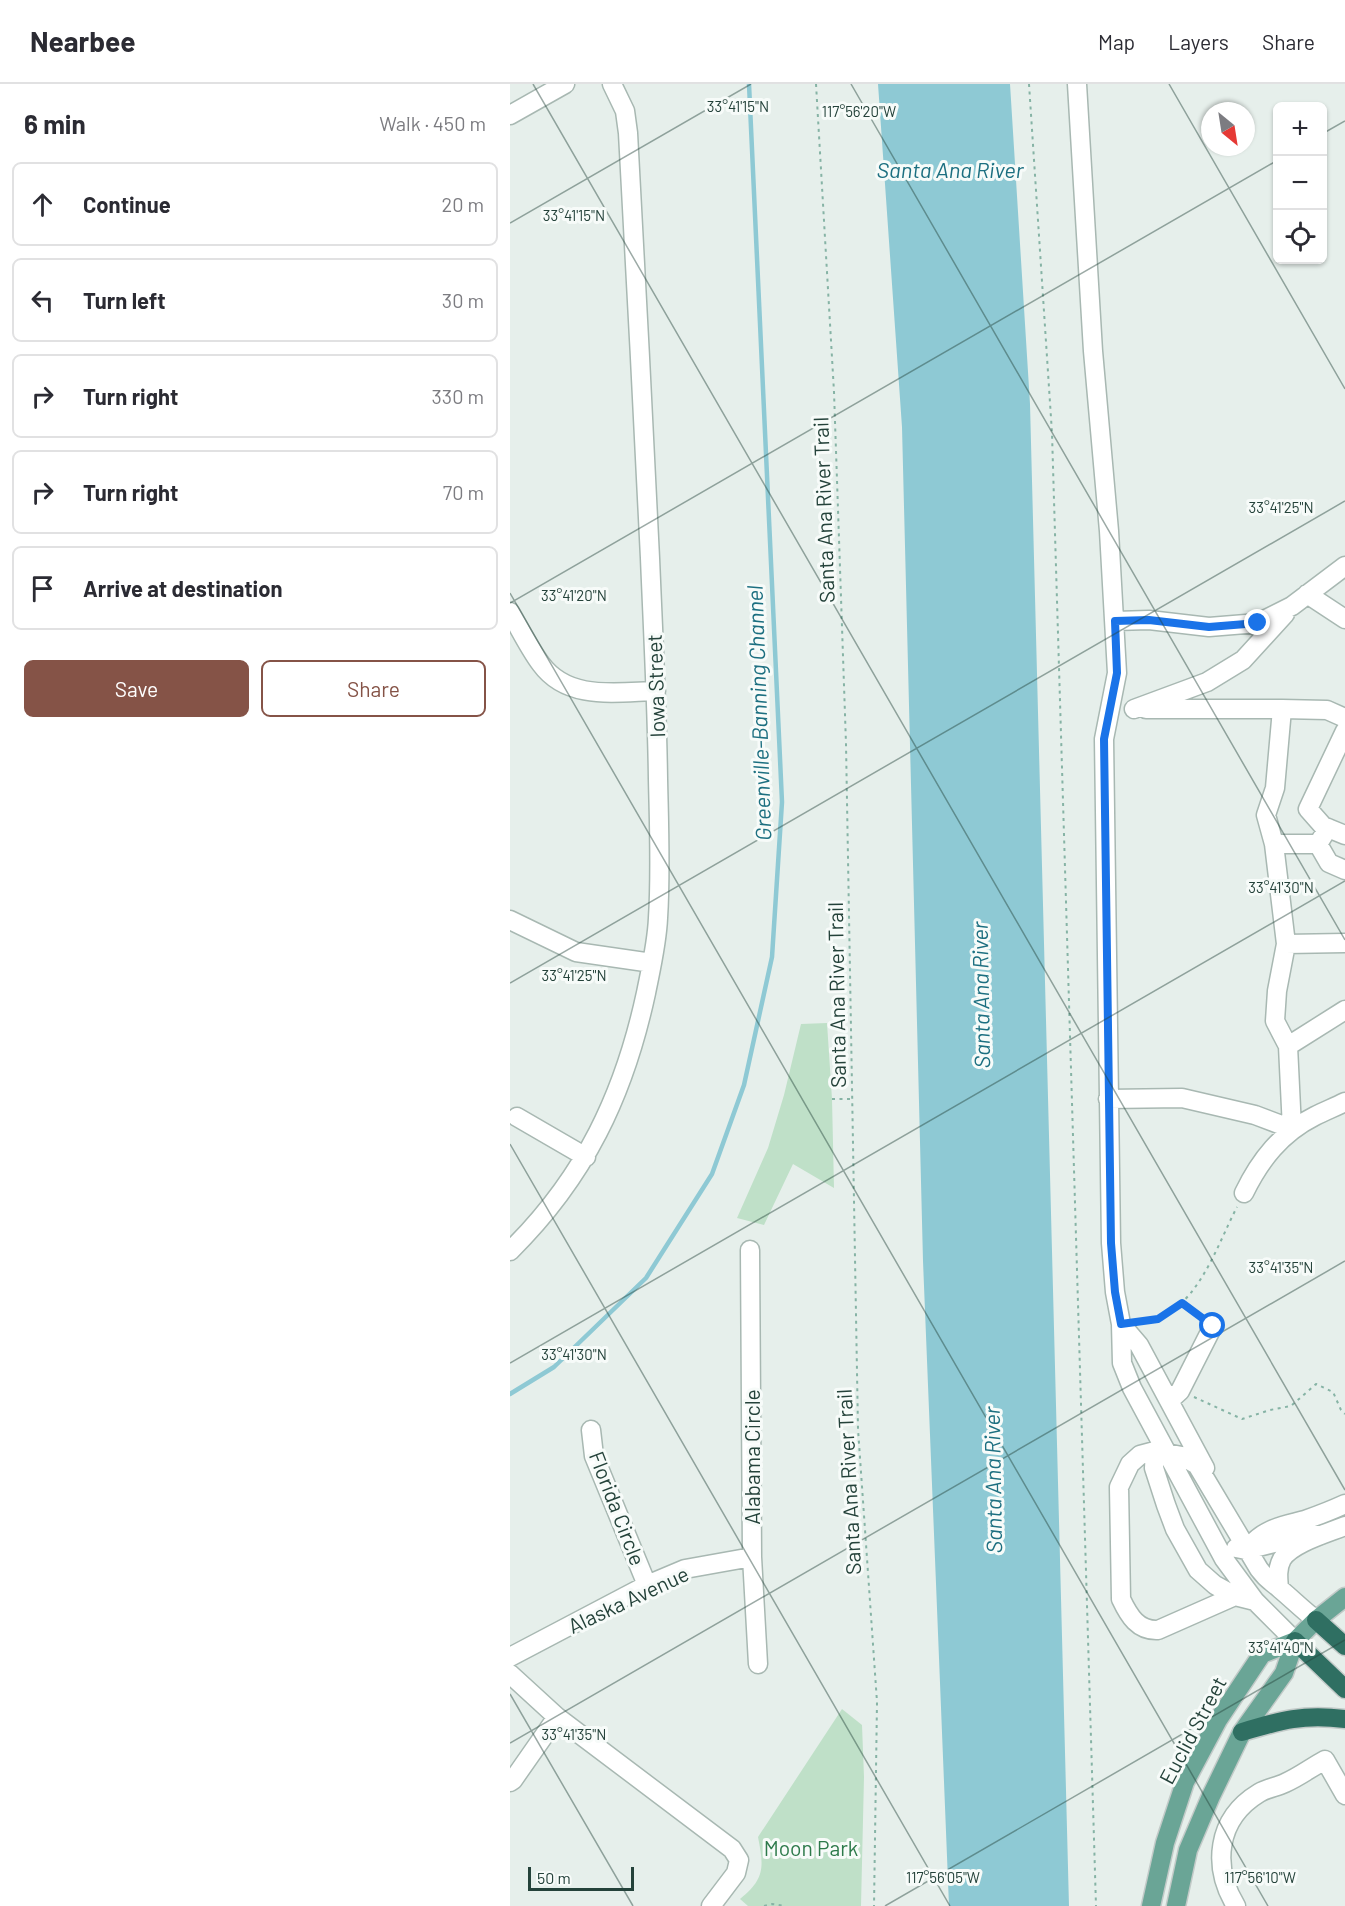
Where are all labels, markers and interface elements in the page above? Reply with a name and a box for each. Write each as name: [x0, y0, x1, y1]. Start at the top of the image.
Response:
text: Nearbee: [30, 24, 136, 58]
text: Map: [1098, 29, 1135, 54]
text: Layers: [1168, 29, 1229, 54]
text: Share: [1262, 29, 1315, 54]
text: 33°41'15"N: [707, 97, 769, 115]
text: 117°56'20"W: [822, 102, 896, 120]
north arrow: [1201, 102, 1255, 156]
map controls: [1273, 102, 1327, 264]
button: +: [1273, 102, 1327, 156]
text: 6 min: [24, 108, 86, 139]
text: Walk · 450 m: [379, 111, 486, 135]
water label: Santa Ana River: [877, 156, 1025, 182]
button: −: [1273, 156, 1327, 210]
icon: ahead: [26, 188, 59, 221]
text: Continue: [83, 191, 171, 217]
text: 20 m: [441, 192, 484, 216]
text: 33°41'15"N: [543, 206, 605, 224]
button: locate: [1273, 210, 1327, 264]
icon: left: [26, 284, 59, 317]
text: Turn left: [83, 287, 166, 313]
text: 30 m: [442, 288, 484, 312]
icon: right: [26, 380, 59, 413]
text: Turn right: [83, 383, 178, 409]
text: 330 m: [432, 384, 484, 408]
street label: Santa Ana River Trail: [807, 417, 839, 603]
icon: right: [26, 476, 59, 509]
text: Turn right: [83, 479, 178, 505]
text: 70 m: [443, 480, 484, 504]
text: 33°41'25"N: [1248, 498, 1314, 516]
icon: arrive: [26, 572, 59, 605]
text: Arrive at destination: [83, 575, 282, 601]
water label: Greenville-Banning Channel: [741, 585, 775, 841]
text: 33°41'20"N: [541, 586, 607, 604]
route end: [1244, 609, 1270, 635]
street label: Iowa Street: [641, 634, 669, 738]
button: Save: [24, 660, 249, 717]
button: Share: [261, 660, 486, 717]
text: 33°41'30"N: [1248, 878, 1314, 896]
street label: Santa Ana River Trail: [822, 902, 850, 1088]
water label: Santa Ana River: [966, 920, 994, 1069]
text: 33°41'25"N: [541, 966, 607, 984]
text: 33°41'35"N: [1249, 1258, 1313, 1276]
route start: [1199, 1312, 1225, 1338]
text: 33°41'30"N: [541, 1345, 607, 1363]
street label: Santa Ana River Trail: [831, 1388, 865, 1576]
street label: Alabama Circle: [739, 1389, 764, 1525]
water label: Santa Ana River: [978, 1405, 1006, 1554]
street label: Florida Circle: [585, 1447, 651, 1569]
street label: Alaska Avenue: [564, 1560, 692, 1638]
text: 33°41'40"N: [1248, 1638, 1314, 1656]
street label: Euclid Street: [1153, 1672, 1231, 1788]
text: 33°41'35"N: [542, 1725, 606, 1743]
park label: Moon Park: [764, 1835, 858, 1860]
scale bar: [528, 1864, 634, 1892]
text: 50 m: [537, 1868, 571, 1887]
text: 117°56'05"W: [906, 1868, 980, 1886]
text: 117°56'10"W: [1224, 1868, 1296, 1886]

